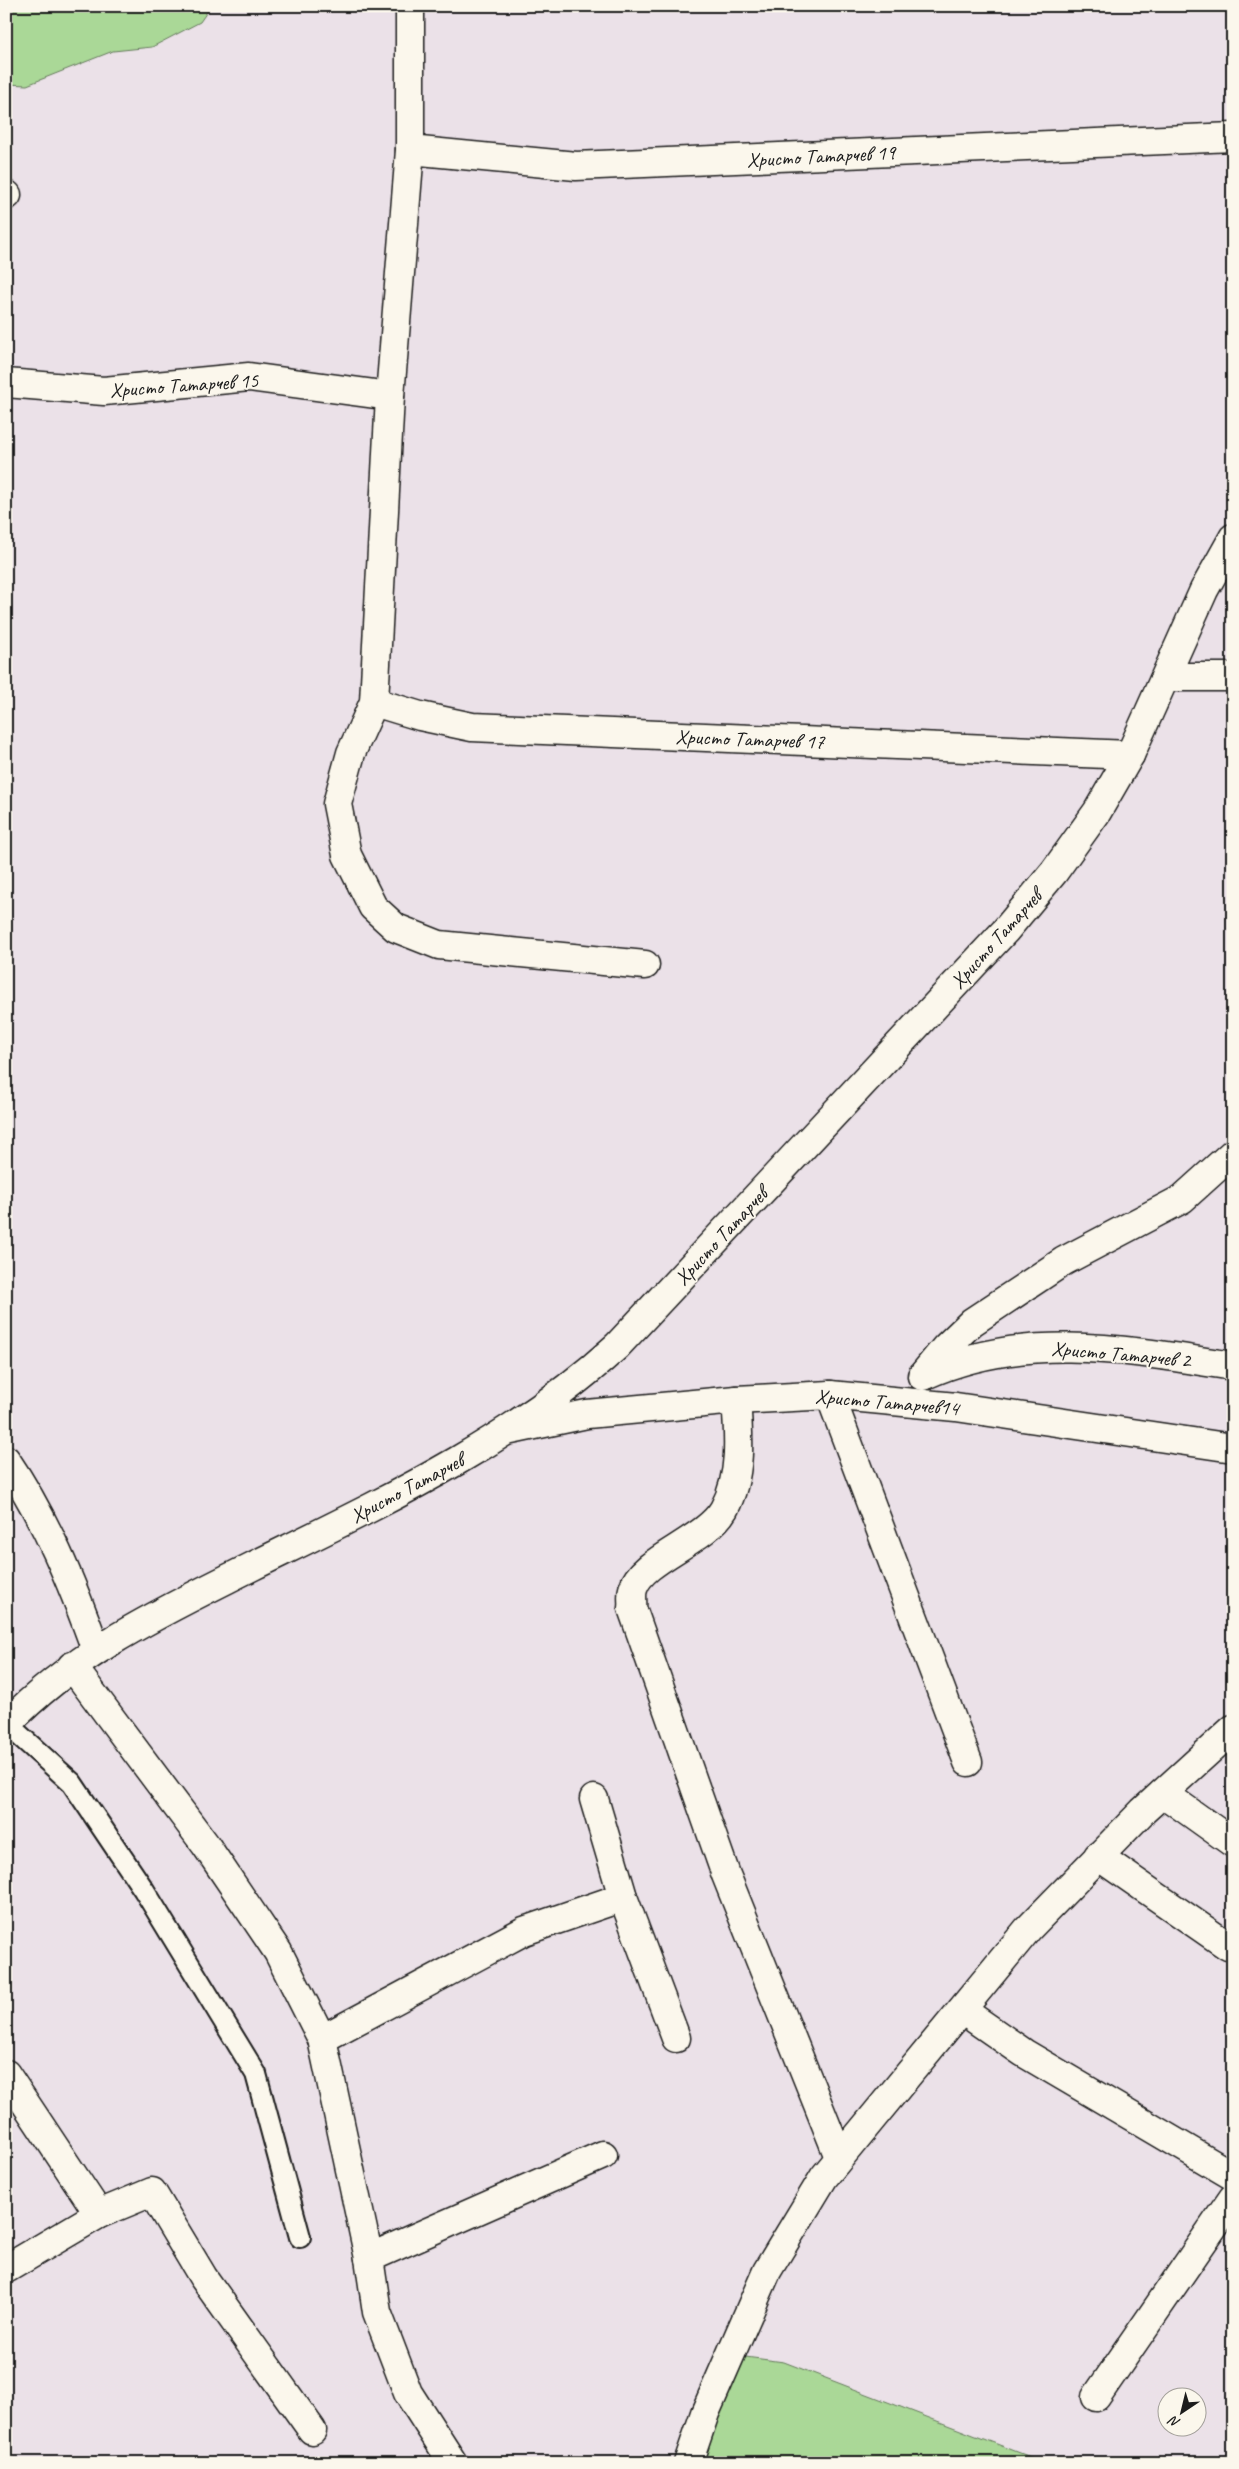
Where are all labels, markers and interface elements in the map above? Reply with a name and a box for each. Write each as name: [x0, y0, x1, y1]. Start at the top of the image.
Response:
street label: Христо Татарчев 19: [746, 139, 898, 173]
street label: Христо Татарчев 15: [109, 367, 261, 403]
street label: Христо Татарчев 17: [675, 723, 826, 755]
street label: Христо Татарчев: [945, 880, 1051, 994]
street label: Христо Татарчев: [669, 1178, 776, 1291]
street label: Христо Татарчев 2: [1050, 1335, 1193, 1373]
street label: Христо Татарчев14: [814, 1383, 962, 1421]
street label: Христо Татарчев: [346, 1445, 472, 1529]
north arrow: [1156, 2386, 1206, 2436]
text: N: [1164, 2411, 1183, 2432]

